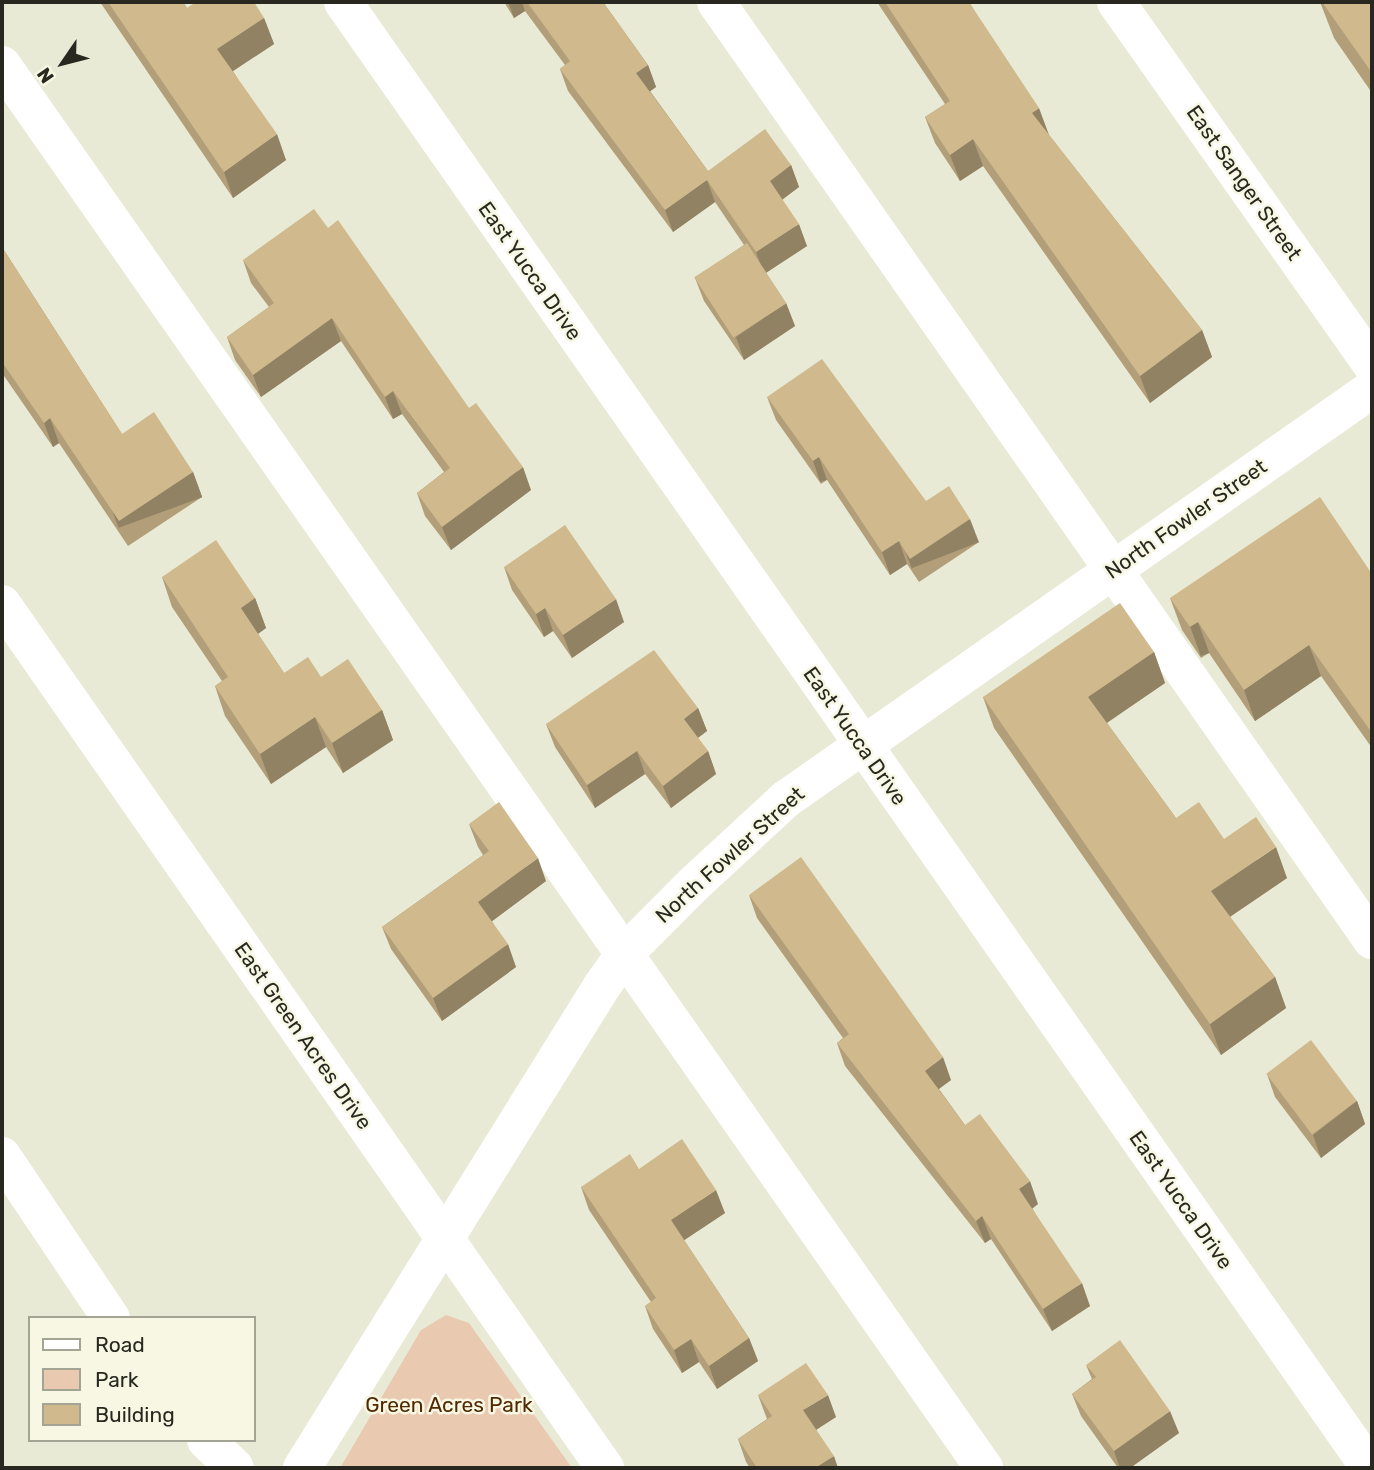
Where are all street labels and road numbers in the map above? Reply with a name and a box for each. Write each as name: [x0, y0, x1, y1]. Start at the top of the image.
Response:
street label: East Sanger Street: [1181, 100, 1307, 266]
street label: East Yucca Drive: [473, 197, 587, 345]
street label: North Fowler Street: [1100, 454, 1272, 584]
street label: East Yucca Drive: [798, 662, 912, 810]
street label: North Fowler Street: [650, 781, 810, 929]
street label: East Green Acres Drive: [229, 937, 377, 1135]
street label: East Yucca Drive: [1124, 1126, 1238, 1274]

